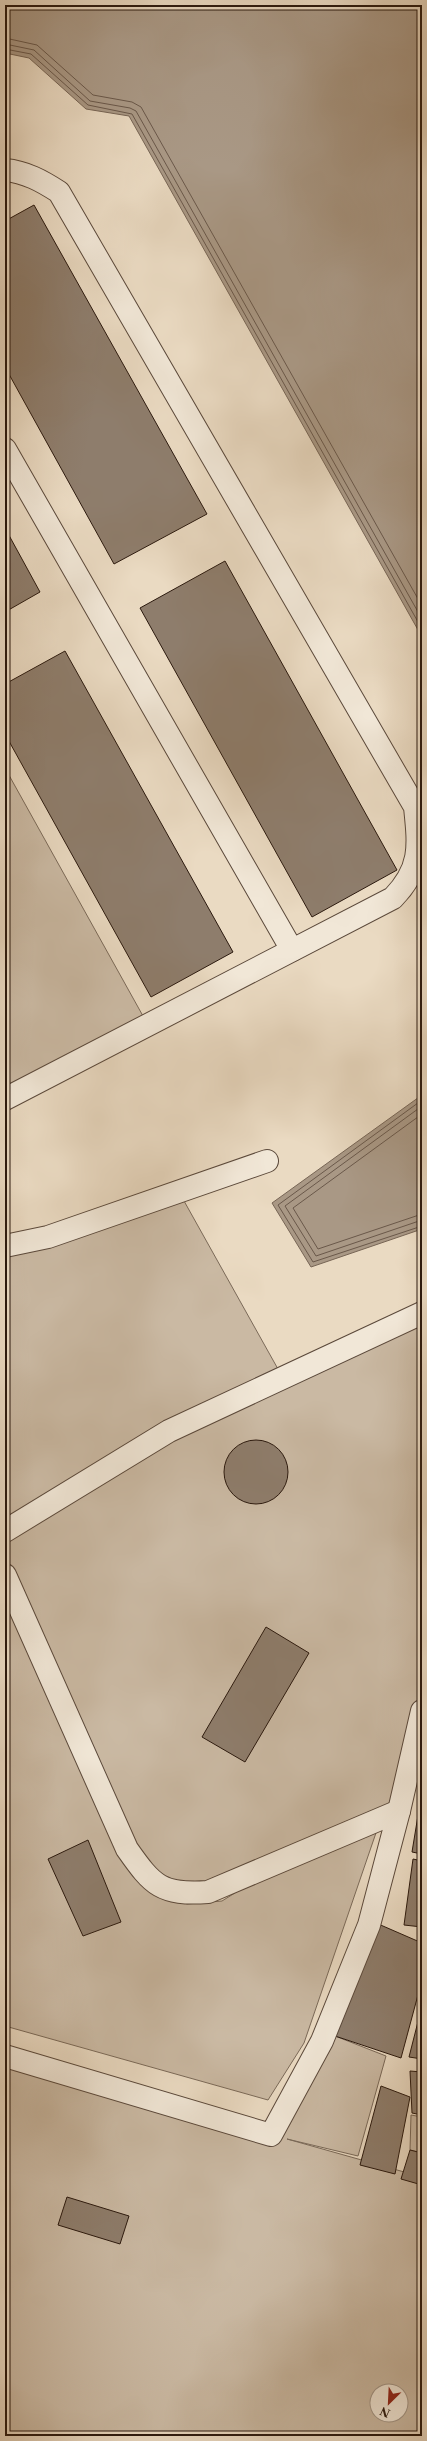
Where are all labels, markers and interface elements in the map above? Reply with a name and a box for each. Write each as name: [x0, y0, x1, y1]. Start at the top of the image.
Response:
north arrow: [369, 2383, 409, 2423]
text: N: [377, 2404, 392, 2420]

